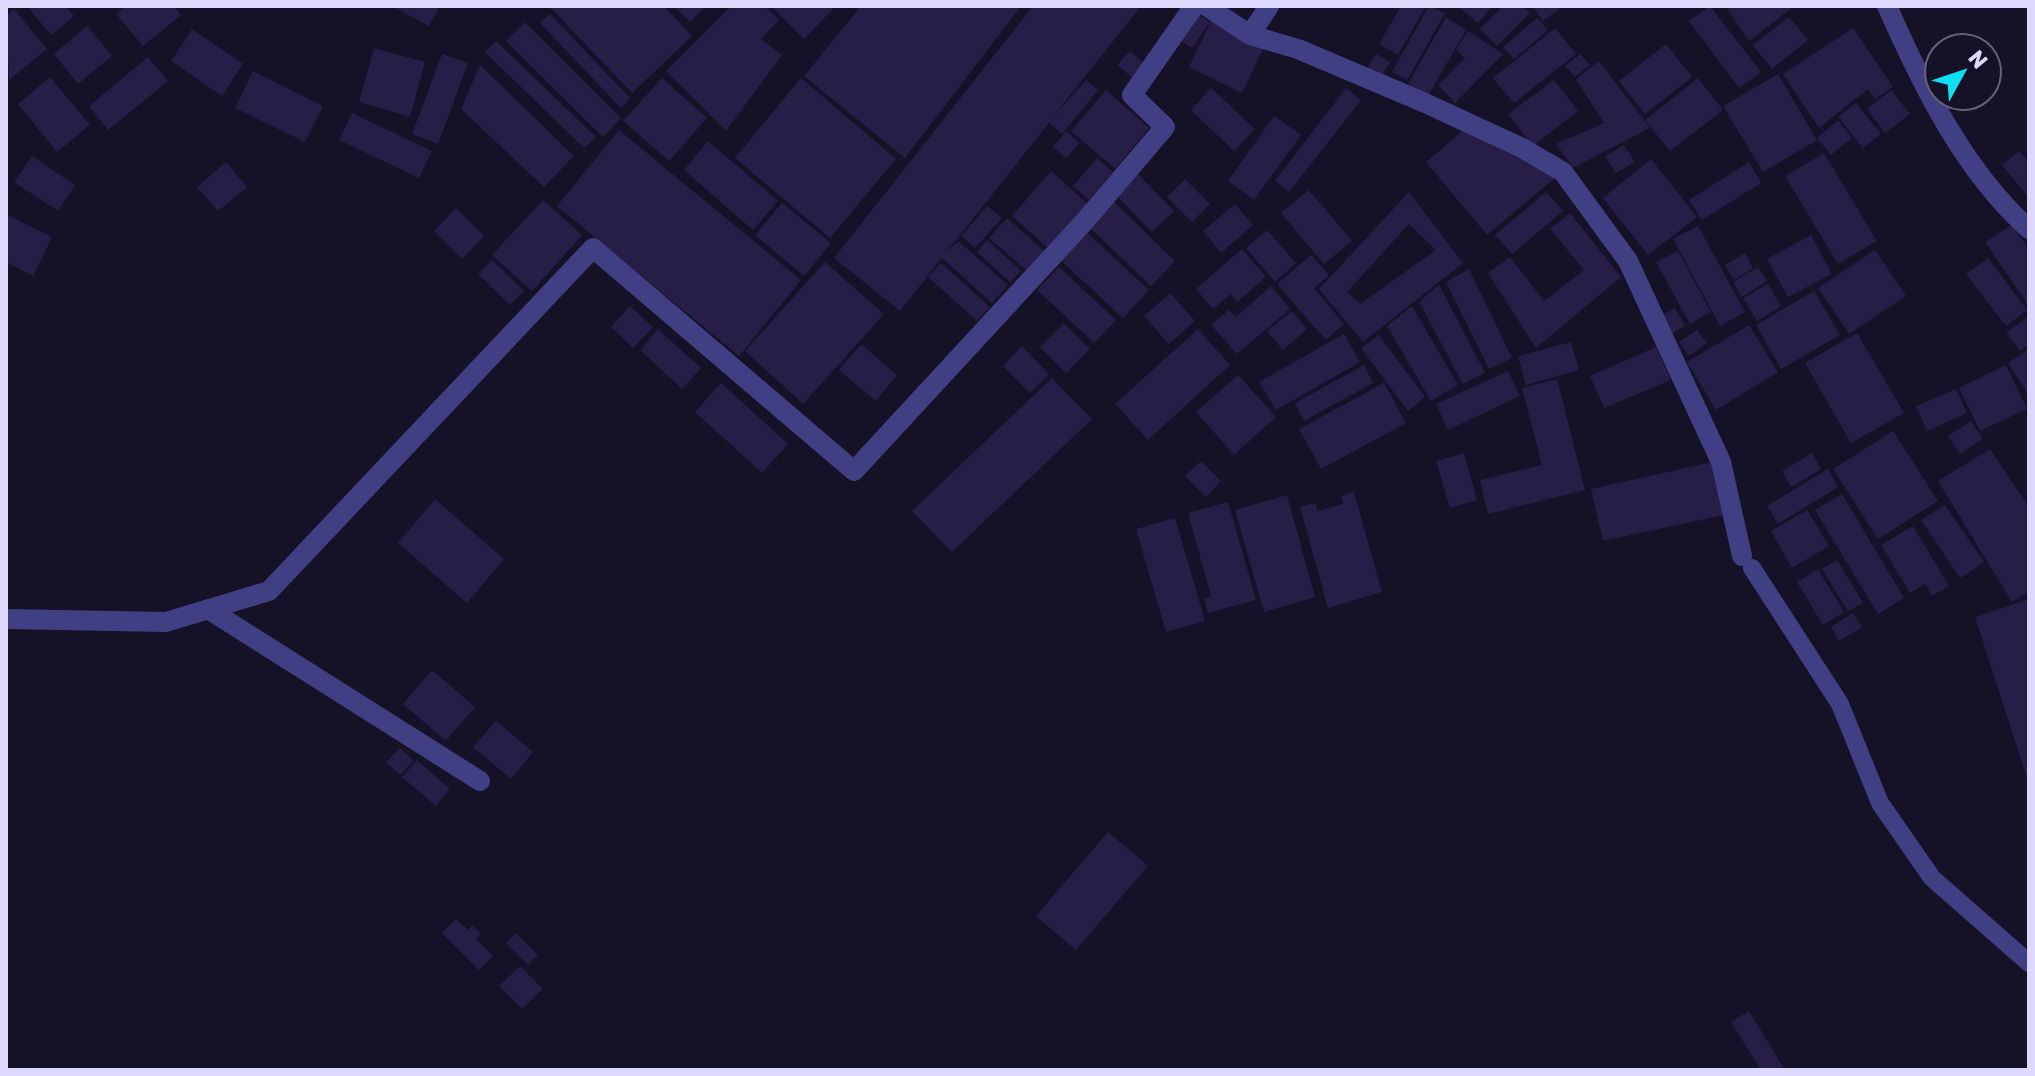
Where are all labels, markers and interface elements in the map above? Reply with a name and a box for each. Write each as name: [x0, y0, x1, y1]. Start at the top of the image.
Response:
north arrow: [1923, 32, 2003, 112]
text: N: [1963, 45, 1993, 74]

